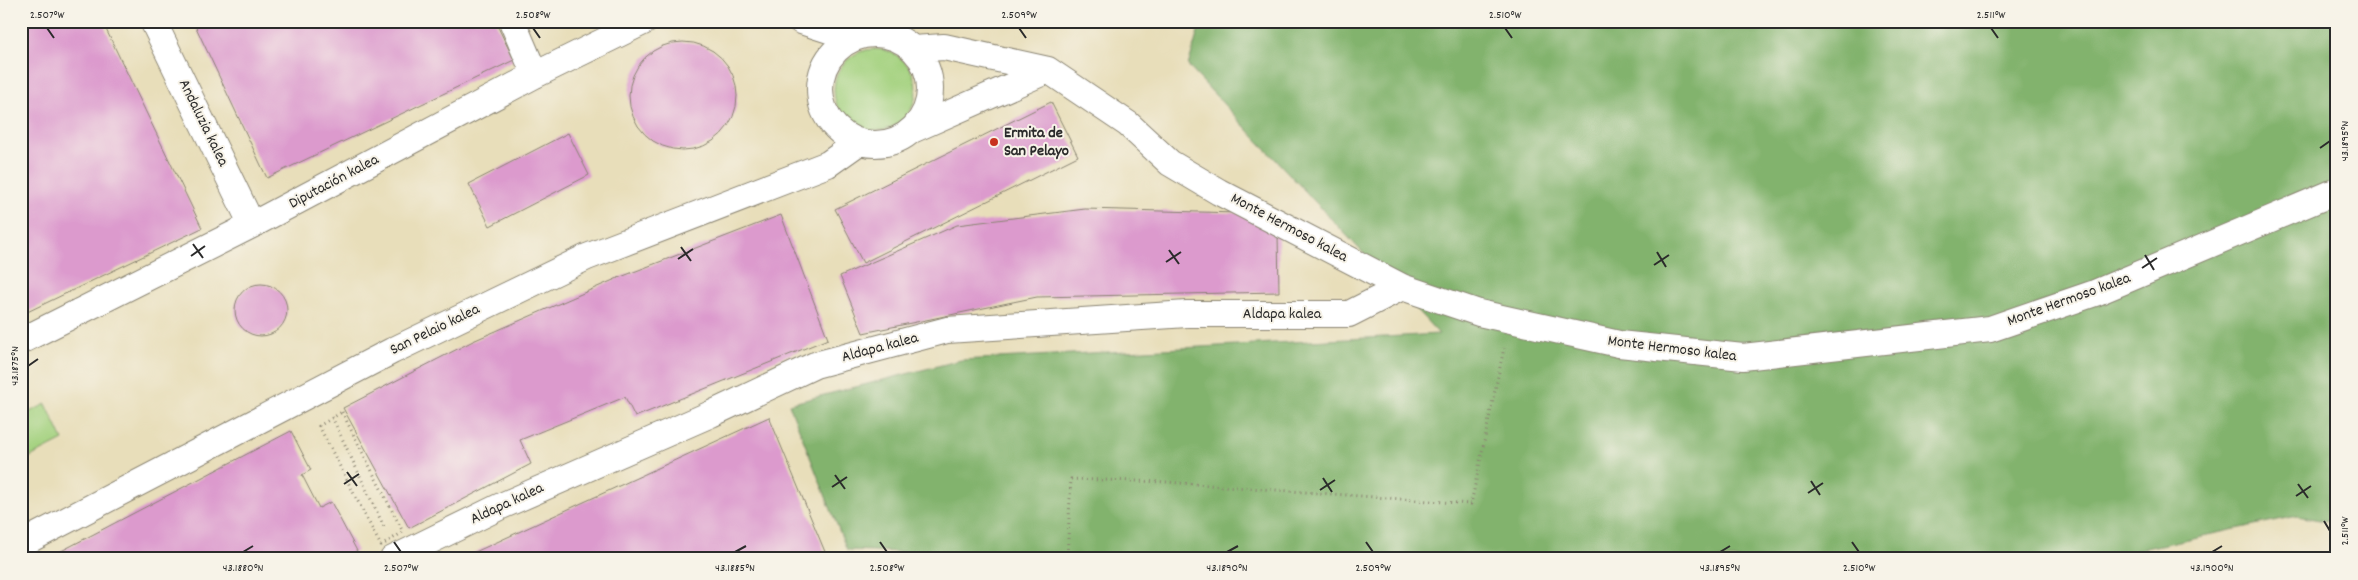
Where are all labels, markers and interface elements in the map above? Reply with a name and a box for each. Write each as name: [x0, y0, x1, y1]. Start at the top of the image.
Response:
text: 2.507°W: [30, 7, 64, 24]
text: 2.508°W: [516, 7, 551, 24]
text: 2.509°W: [1001, 7, 1037, 24]
text: 2.510°W: [1489, 7, 1521, 24]
text: 2.511°W: [1977, 7, 2006, 24]
street label: Andaluzia kalea: [172, 76, 234, 171]
text: 43.1895°N: [2337, 121, 2354, 161]
place label: Ermita de San Pelayo: [1004, 122, 1069, 163]
marker: Ermita de San Pelayo: [988, 136, 1000, 148]
street label: Diputación kalea: [285, 148, 383, 215]
street label: Monte Hermoso kalea: [1226, 187, 1352, 269]
street label: Monte Hermoso kalea: [2004, 267, 2134, 333]
street label: San Pelaio kalea: [386, 298, 484, 362]
street label: Aldapa kalea: [1243, 303, 1322, 326]
street label: Aldapa kalea: [839, 327, 921, 369]
street label: Monte Hermoso kalea: [1606, 330, 1738, 368]
text: 43.1875°N: [7, 346, 24, 386]
street label: Aldapa kalea: [467, 477, 548, 531]
text: 2.511°W: [2337, 516, 2354, 545]
text: 43.1880°N: [223, 560, 264, 577]
text: 2.507°W: [384, 560, 418, 577]
text: 43.1885°N: [715, 560, 755, 577]
text: 2.508°W: [870, 560, 905, 577]
text: 43.1890°N: [1206, 560, 1248, 577]
text: 2.509°W: [1355, 560, 1391, 577]
text: 43.1895°N: [1700, 560, 1740, 577]
text: 2.510°W: [1843, 560, 1875, 577]
text: 43.1900°N: [2190, 560, 2234, 577]

